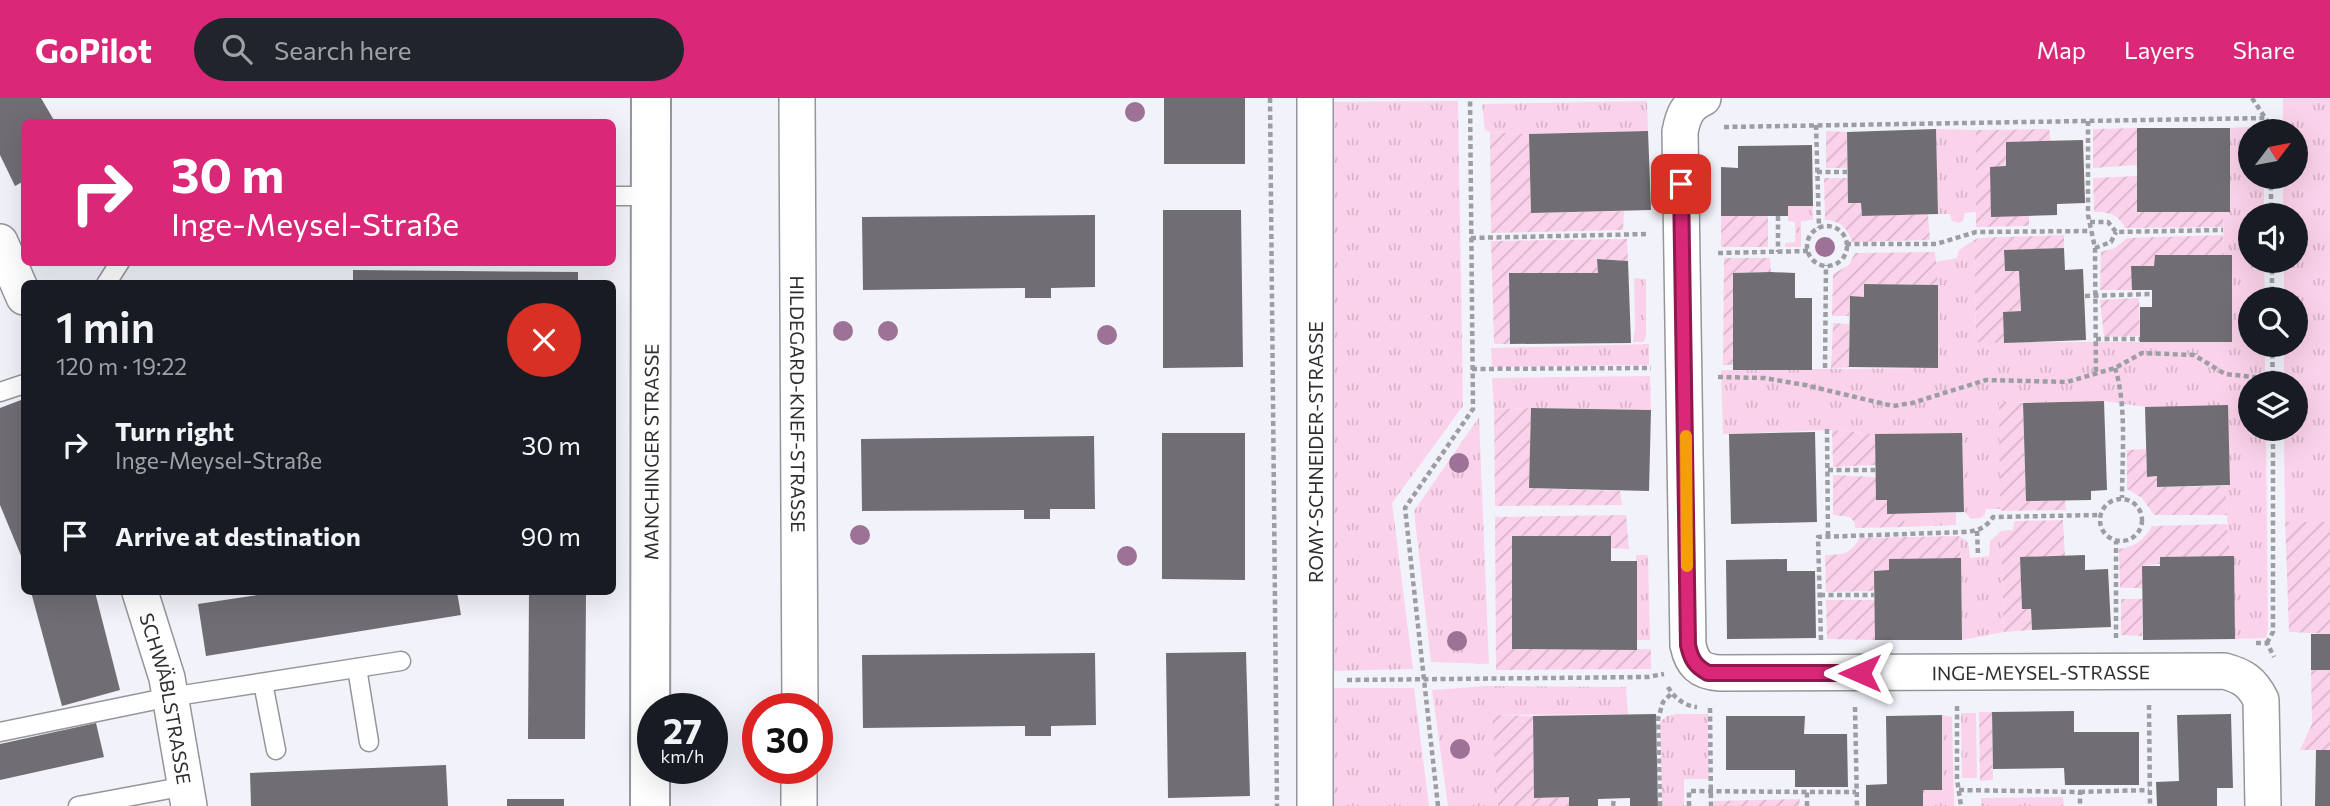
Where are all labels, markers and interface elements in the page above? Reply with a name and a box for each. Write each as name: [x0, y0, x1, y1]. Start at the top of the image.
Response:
search box: [194, 18, 684, 81]
text: GoPilot: [35, 29, 152, 70]
icon: search: [218, 30, 256, 68]
text: Search here: [274, 34, 411, 65]
text: Map: [2037, 35, 2086, 64]
text: Layers: [2124, 35, 2195, 64]
text: Share: [2233, 35, 2295, 64]
north arrow: [2238, 119, 2308, 189]
map controls: [2238, 119, 2308, 441]
text: 30 m: [171, 143, 284, 203]
icon: right: [56, 147, 147, 238]
pin: [1651, 154, 1711, 214]
icon: arrive: [1662, 165, 1700, 203]
text: Inge-Meysel-Straße: [171, 203, 459, 243]
button: sound: [2238, 203, 2308, 273]
street label: HILDEGARD-KNEF-STRASSE: [786, 275, 811, 533]
button: search: [2238, 287, 2308, 357]
text: 1 min: [56, 300, 155, 352]
button: close: [507, 303, 581, 377]
street label: ROMY-SCHNEIDER-STRASSE: [1304, 321, 1327, 583]
street label: MANCHINGER STRASSE: [639, 344, 662, 560]
text: 120 m · 19:22: [56, 352, 187, 380]
button: layers: [2238, 371, 2308, 441]
text: Turn right: [115, 415, 234, 446]
icon: right: [56, 426, 94, 464]
text: 30 m: [522, 429, 581, 460]
text: Inge-Meysel-Straße: [115, 446, 322, 474]
icon: arrive: [56, 517, 94, 555]
text: Arrive at destination: [115, 520, 361, 551]
text: 90 m: [521, 520, 581, 551]
street label: SCHWÄBLSTRASSE: [136, 610, 197, 786]
position arrow: [1823, 636, 1897, 710]
street label: INGE-MEYSEL-STRASSE: [1932, 660, 2150, 684]
speed limit sign: 30: [742, 693, 833, 784]
text: 27: [663, 708, 702, 751]
text: km/h: [661, 745, 704, 767]

